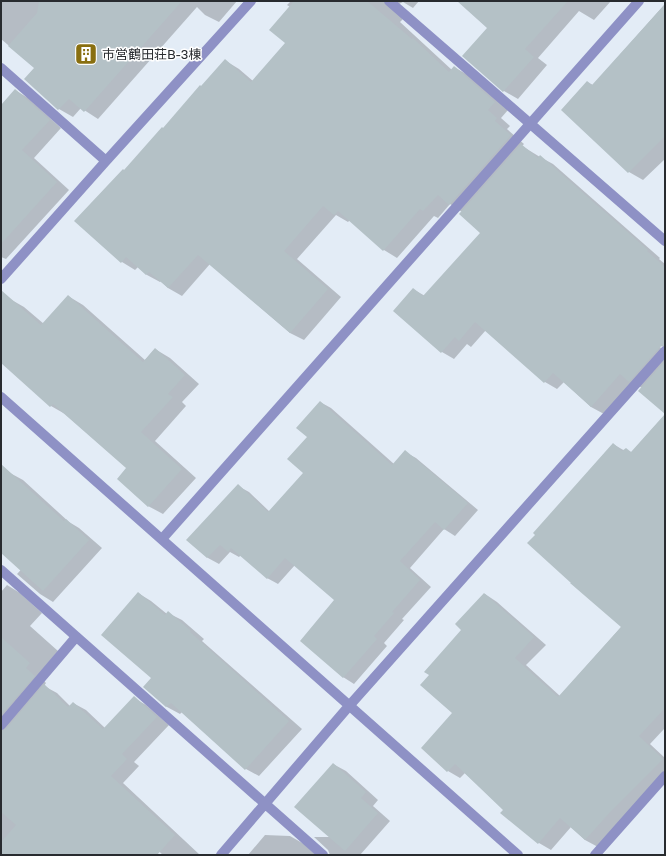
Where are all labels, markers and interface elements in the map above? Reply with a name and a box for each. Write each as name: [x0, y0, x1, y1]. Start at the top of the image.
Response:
building icon: 市営鶴田荘B-3棟: [73, 41, 99, 67]
place label: 市営鶴田荘B-3棟: [102, 46, 201, 62]

